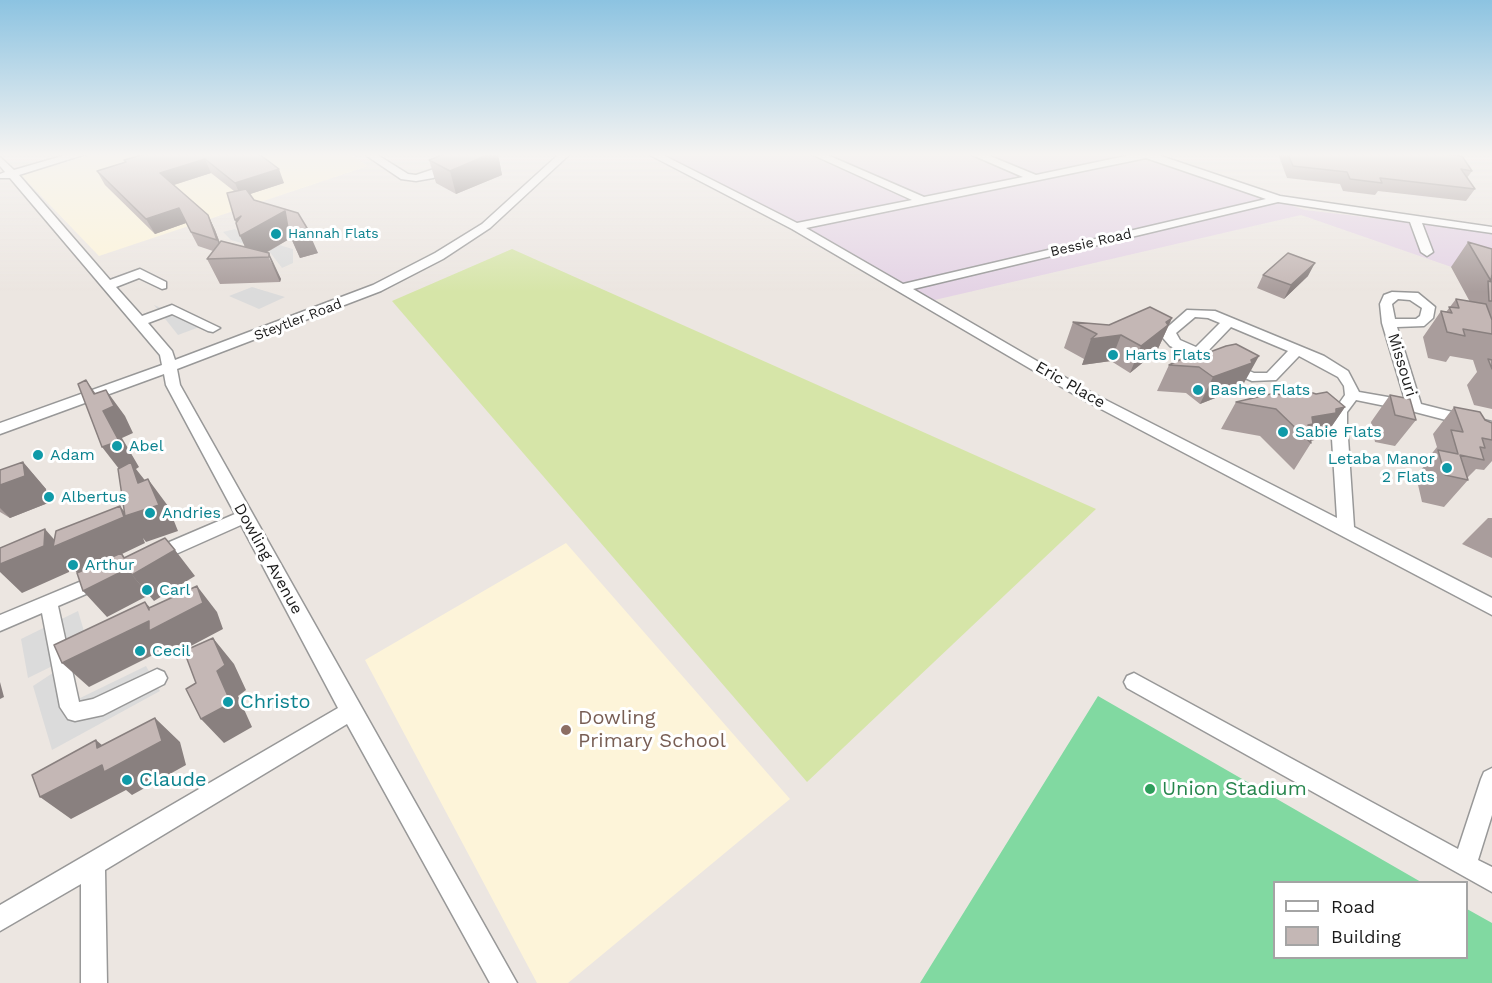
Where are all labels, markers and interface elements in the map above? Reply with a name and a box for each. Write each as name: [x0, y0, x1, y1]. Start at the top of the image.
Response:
place label: Hannah Flats: [288, 226, 379, 242]
street label: Bessie Road: [1049, 226, 1133, 260]
marker: Hannah Flats: [269, 227, 283, 241]
street label: Steytler Road: [252, 296, 344, 344]
street label: Missouri: [1383, 331, 1421, 399]
place label: Harts Flats: [1125, 345, 1211, 365]
marker: Harts Flats: [1106, 348, 1120, 362]
street label: Eric Place: [1032, 357, 1108, 413]
place label: Bashee Flats: [1210, 380, 1310, 400]
marker: Bashee Flats: [1191, 383, 1205, 397]
place label: Sabie Flats: [1295, 422, 1382, 442]
marker: Sabie Flats: [1276, 425, 1290, 439]
place label: Abel: [129, 436, 164, 456]
marker: Abel: [110, 439, 124, 453]
place label: Adam: [50, 445, 95, 465]
marker: Adam: [31, 448, 45, 462]
place label: Letaba Manor 2 Flats: [1328, 449, 1435, 487]
marker: Letaba Manor 2 Flats: [1440, 461, 1454, 475]
place label: Albertus: [61, 487, 127, 507]
marker: Albertus: [42, 490, 56, 504]
street label: Dowling Avenue: [230, 500, 306, 618]
place label: Andries: [162, 503, 221, 523]
marker: Andries: [143, 506, 157, 520]
place label: Arthur: [85, 555, 135, 575]
marker: Arthur: [66, 558, 80, 572]
place label: Carl: [159, 580, 190, 600]
marker: Carl: [140, 583, 154, 597]
place label: Cecil: [152, 641, 190, 661]
marker: Cecil: [133, 644, 147, 658]
place label: Christo: [240, 690, 310, 714]
marker: Christo: [221, 695, 235, 709]
place label: Dowling Primary School: [578, 706, 726, 753]
marker: Dowling Primary School: [559, 723, 573, 737]
place label: Claude: [139, 768, 207, 792]
marker: Claude: [120, 773, 134, 787]
place label: Union Stadium: [1162, 777, 1307, 801]
marker: Union Stadium: [1143, 782, 1157, 796]
legend: [1273, 881, 1468, 959]
text: Road: [1331, 896, 1375, 917]
text: Building: [1331, 926, 1401, 947]

